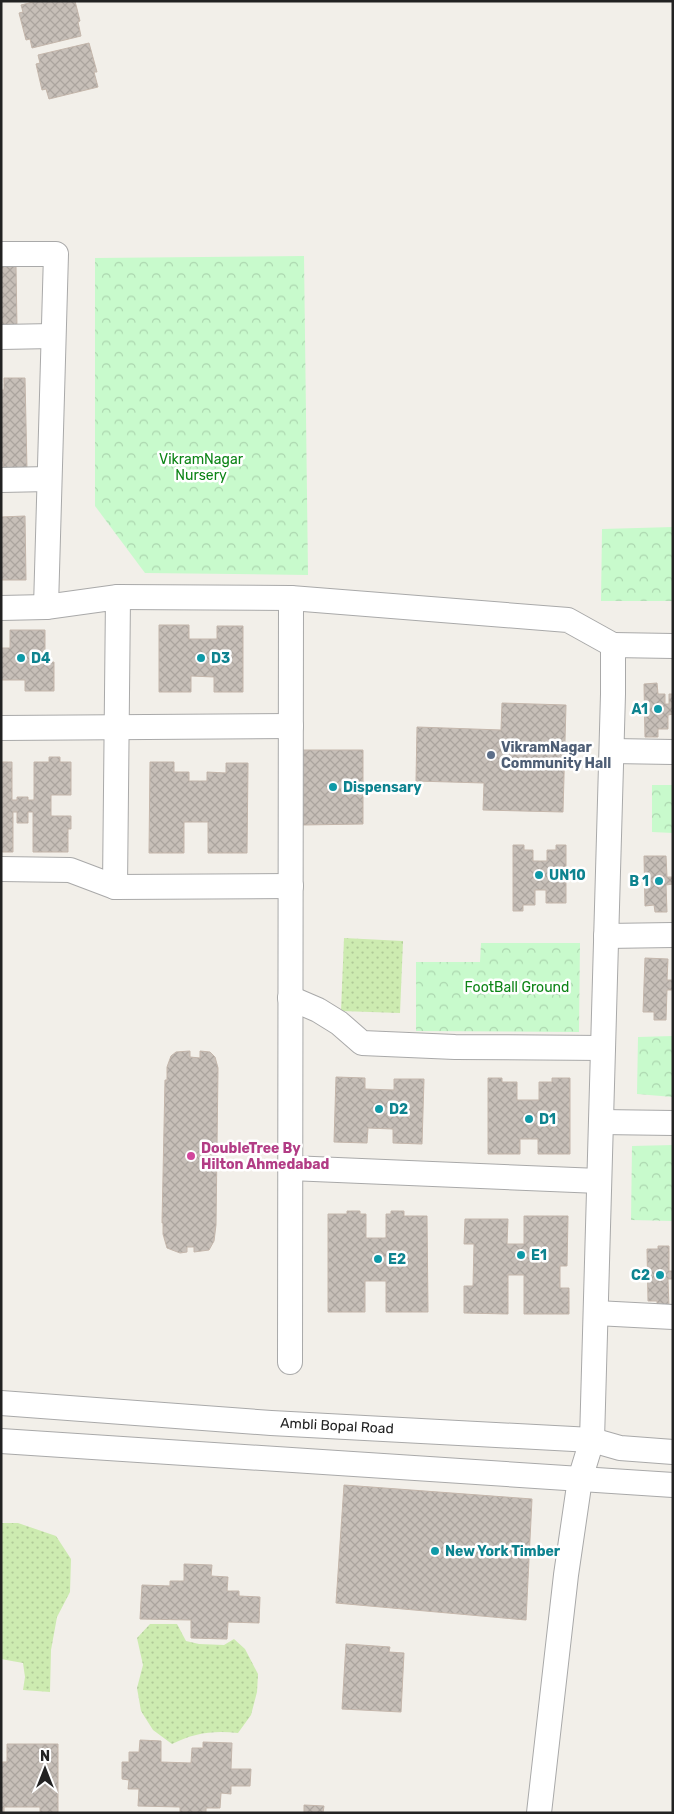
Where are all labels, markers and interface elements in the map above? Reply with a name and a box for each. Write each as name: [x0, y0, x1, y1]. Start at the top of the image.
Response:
park label: VikramNagar Nursery: [159, 451, 244, 484]
place label: D4: [31, 650, 51, 667]
place label: D3: [211, 650, 230, 667]
marker: D4: [15, 652, 27, 664]
marker: D3: [195, 652, 207, 664]
place label: A1: [632, 701, 648, 718]
marker: A1: [652, 703, 664, 715]
place label: VikramNagar Community Hall: [501, 739, 611, 772]
marker: VikramNagar Community Hall: [485, 749, 497, 761]
place label: Dispensary: [343, 779, 422, 796]
marker: Dispensary: [327, 781, 339, 793]
place label: UN10: [549, 867, 586, 884]
marker: UN10: [533, 869, 545, 881]
place label: B 1: [629, 873, 649, 890]
marker: B 1: [653, 875, 665, 887]
park label: FootBall Ground: [465, 979, 569, 996]
place label: D2: [389, 1101, 408, 1118]
marker: D2: [373, 1103, 385, 1115]
place label: D1: [539, 1111, 556, 1128]
marker: D1: [523, 1113, 535, 1125]
place label: DoubleTree By Hilton Ahmedabad: [201, 1140, 330, 1173]
marker: DoubleTree By Hilton Ahmedabad: [185, 1150, 197, 1162]
place label: E1: [531, 1247, 547, 1264]
marker: E1: [515, 1249, 527, 1261]
place label: E2: [388, 1251, 406, 1268]
marker: E2: [372, 1253, 384, 1265]
place label: C2: [631, 1267, 650, 1284]
marker: C2: [654, 1269, 666, 1281]
street label: Ambli Bopal Road: [280, 1415, 394, 1437]
place label: New York Timber: [445, 1543, 561, 1560]
marker: New York Timber: [429, 1545, 441, 1557]
north arrow: [20, 1744, 70, 1794]
text: N: [40, 1748, 50, 1765]

